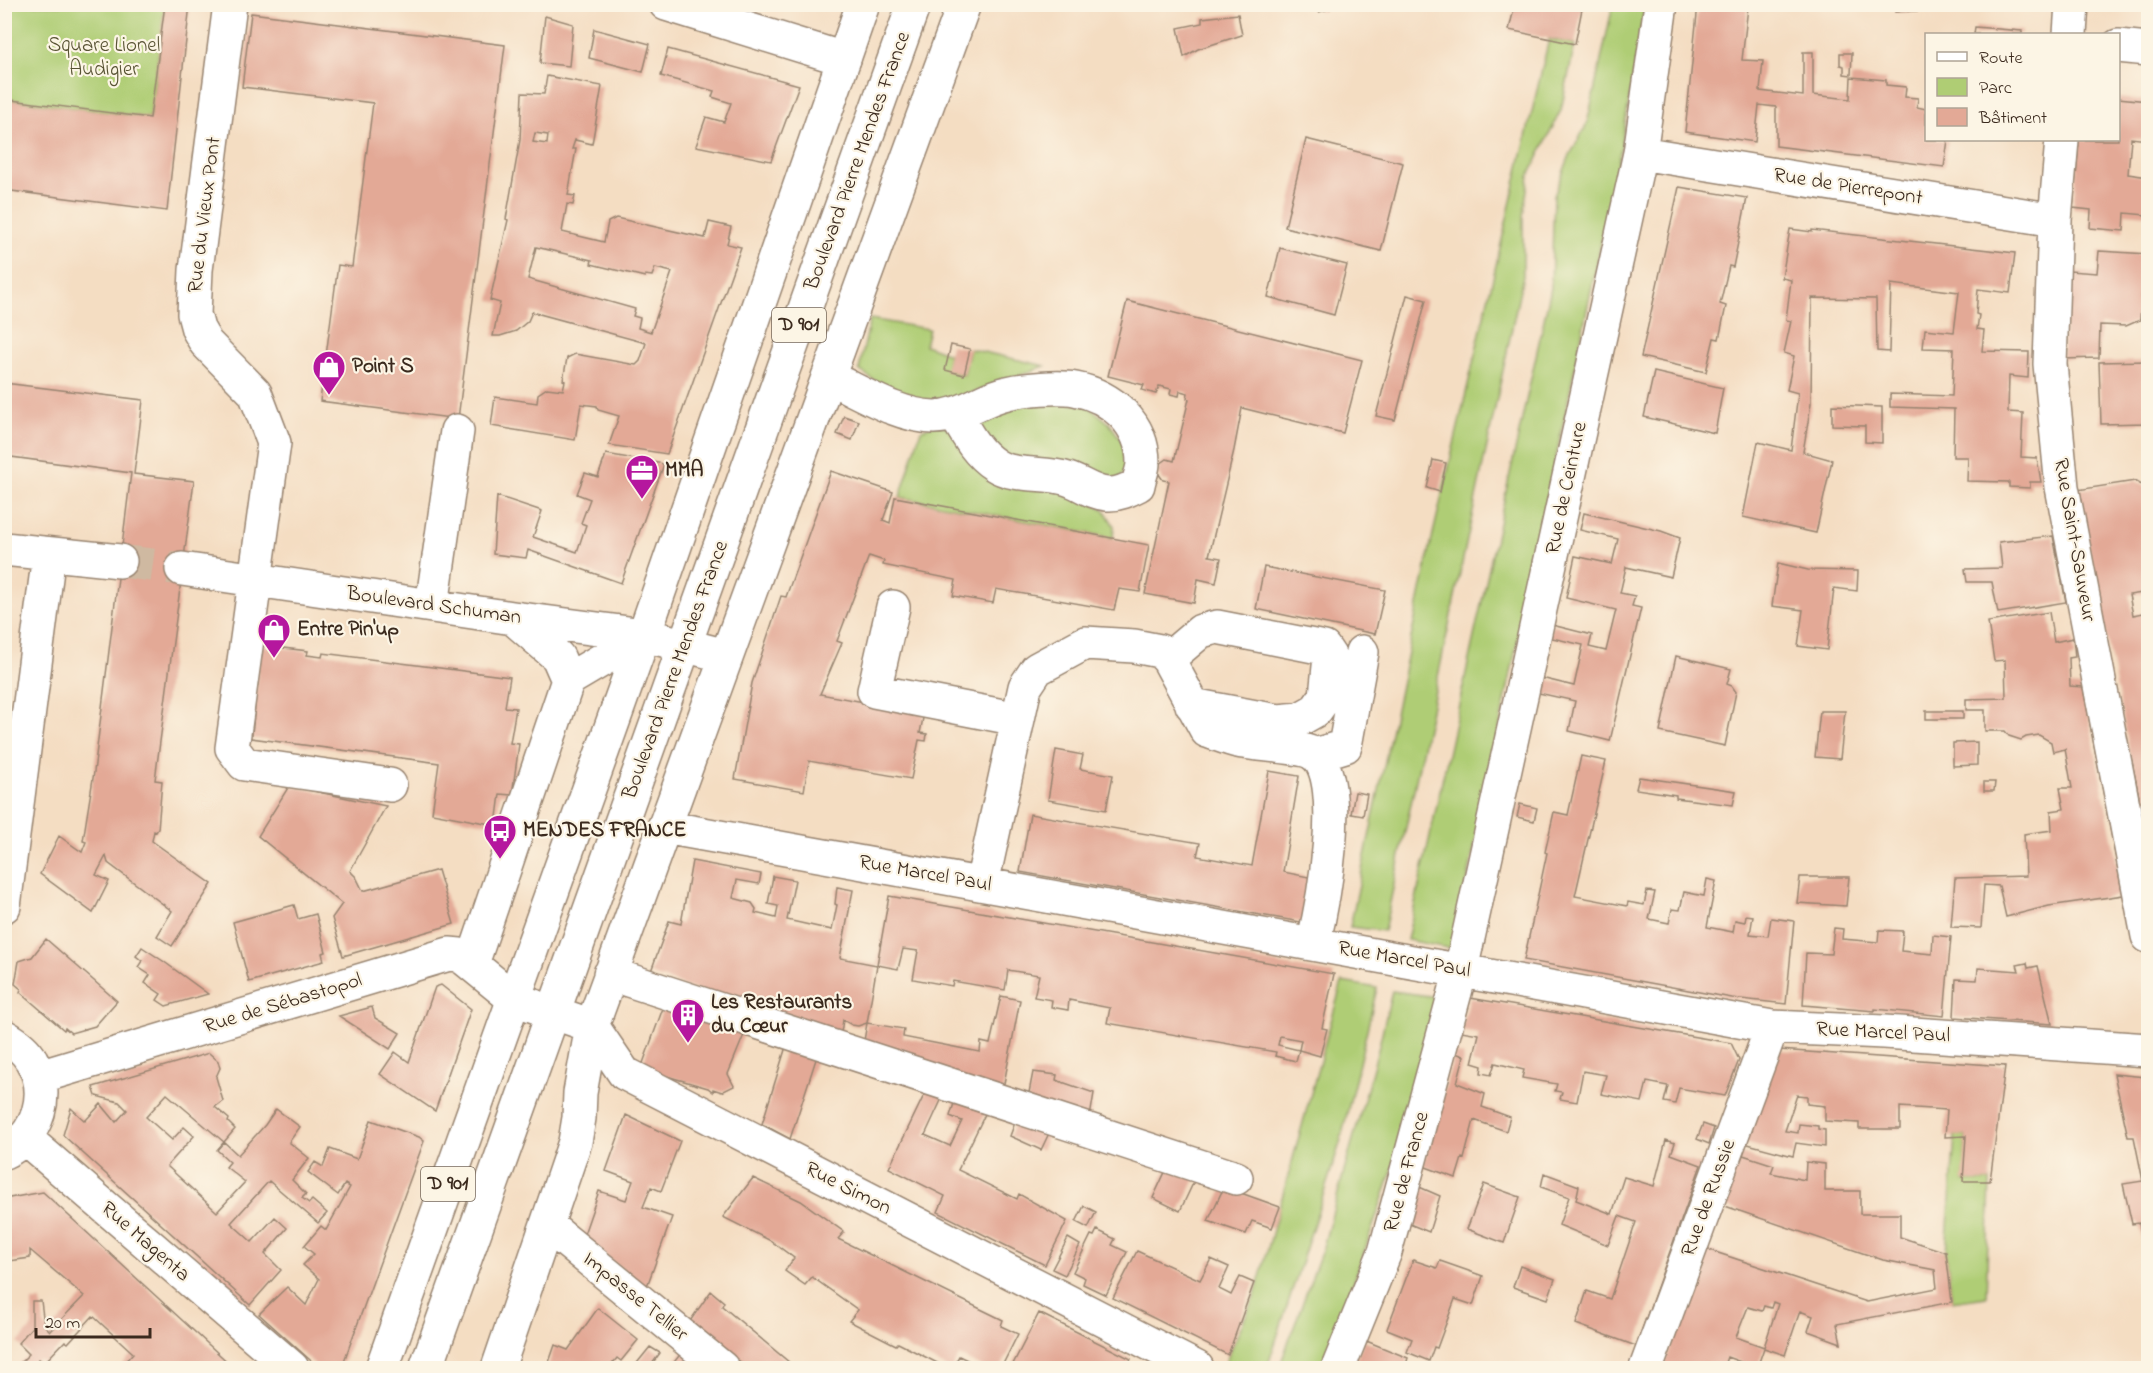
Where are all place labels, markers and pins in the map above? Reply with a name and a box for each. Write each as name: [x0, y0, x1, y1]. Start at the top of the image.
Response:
shop icon: Point S: [311, 349, 347, 396]
place label: Point S: [352, 352, 414, 382]
office icon: MMA: [624, 453, 660, 500]
place label: MMA: [665, 456, 703, 486]
shop icon: Entre Pin'up: [256, 612, 292, 659]
place label: Entre Pin'up: [297, 615, 399, 645]
bus stop icon: MENDES FRANCE: [482, 813, 518, 860]
place label: MENDES FRANCE: [523, 816, 686, 846]
place label: Les Restaurants du Cœur: [711, 988, 852, 1042]
building icon: Les Restaurants du Cœur: [670, 997, 706, 1044]

